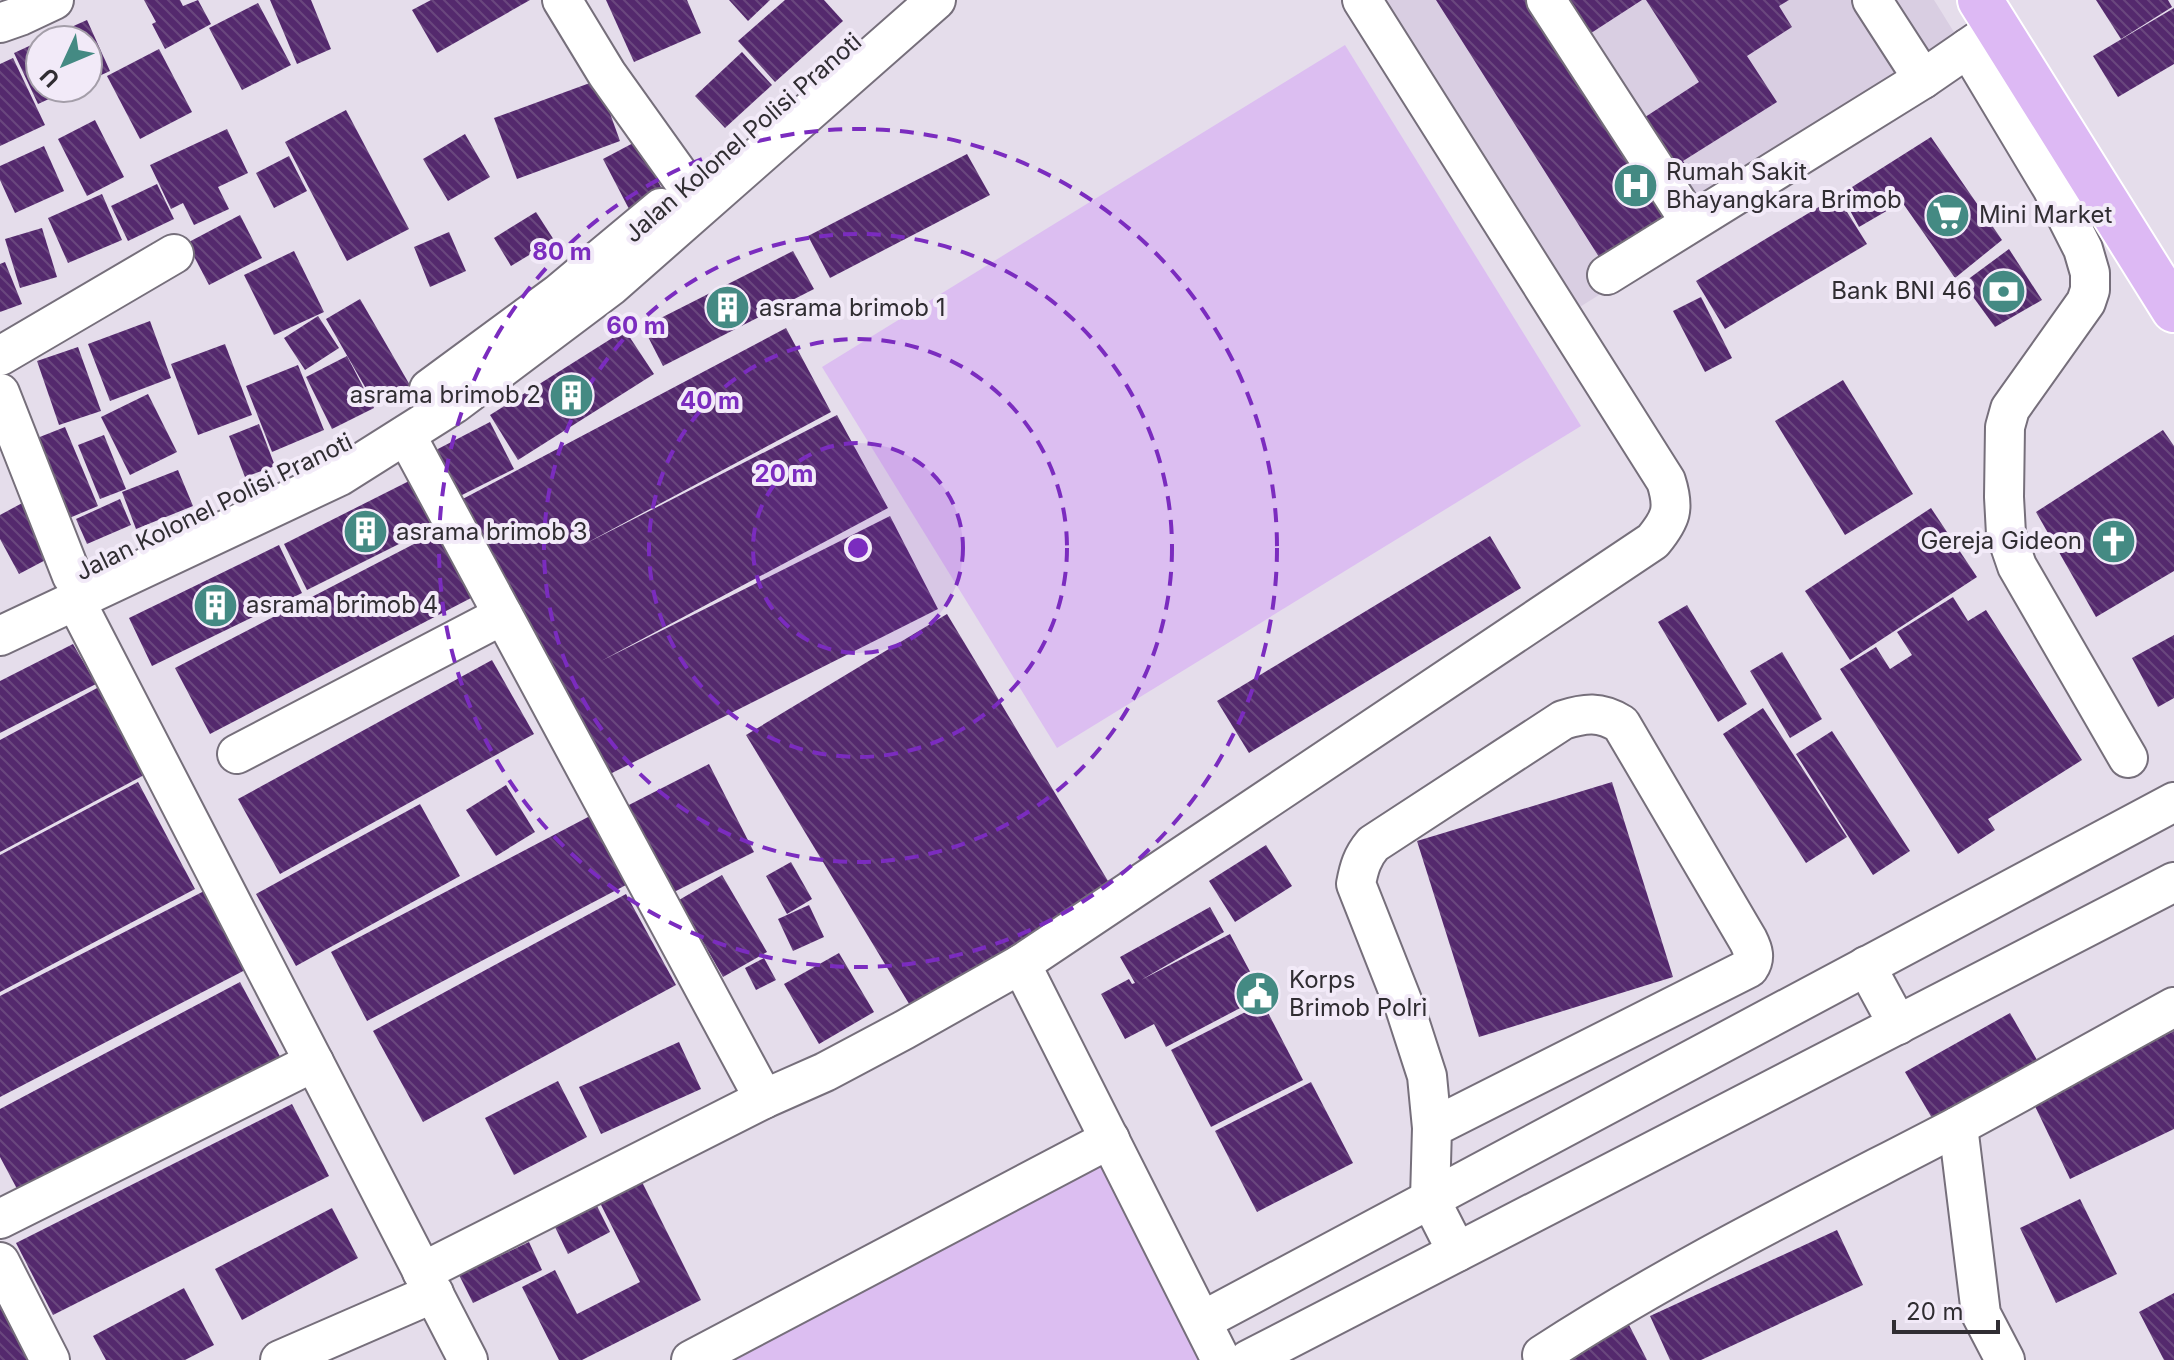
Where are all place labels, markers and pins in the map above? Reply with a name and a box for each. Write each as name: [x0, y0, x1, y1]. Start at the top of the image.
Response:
place label: Rumah Sakit Bhayangkara Brimob: [1666, 157, 1902, 214]
hospital icon: Rumah Sakit Bhayangkara Brimob: [1611, 162, 1659, 210]
supermarket icon: Mini Market: [1924, 191, 1972, 239]
place label: Mini Market: [1979, 200, 2112, 229]
bank icon: Bank BNI 46: [1979, 267, 2027, 315]
place label: Bank BNI 46: [1831, 276, 1972, 305]
building icon: asrama brimob 1: [704, 284, 752, 332]
place label: asrama brimob 1: [759, 293, 945, 322]
building icon: asrama brimob 2: [548, 371, 596, 419]
place label: asrama brimob 2: [350, 380, 541, 409]
building icon: asrama brimob 3: [341, 508, 389, 556]
place label: asrama brimob 3: [396, 517, 588, 546]
church icon: Gereja Gideon: [2089, 517, 2137, 565]
place label: Gereja Gideon: [1920, 526, 2082, 555]
centre of rings: [844, 534, 872, 562]
building icon: asrama brimob 4: [191, 581, 239, 629]
place label: asrama brimob 4: [246, 590, 438, 619]
place label: Korps Brimob Polri: [1289, 965, 1427, 1022]
public building icon: Korps Brimob Polri: [1234, 970, 1282, 1018]

